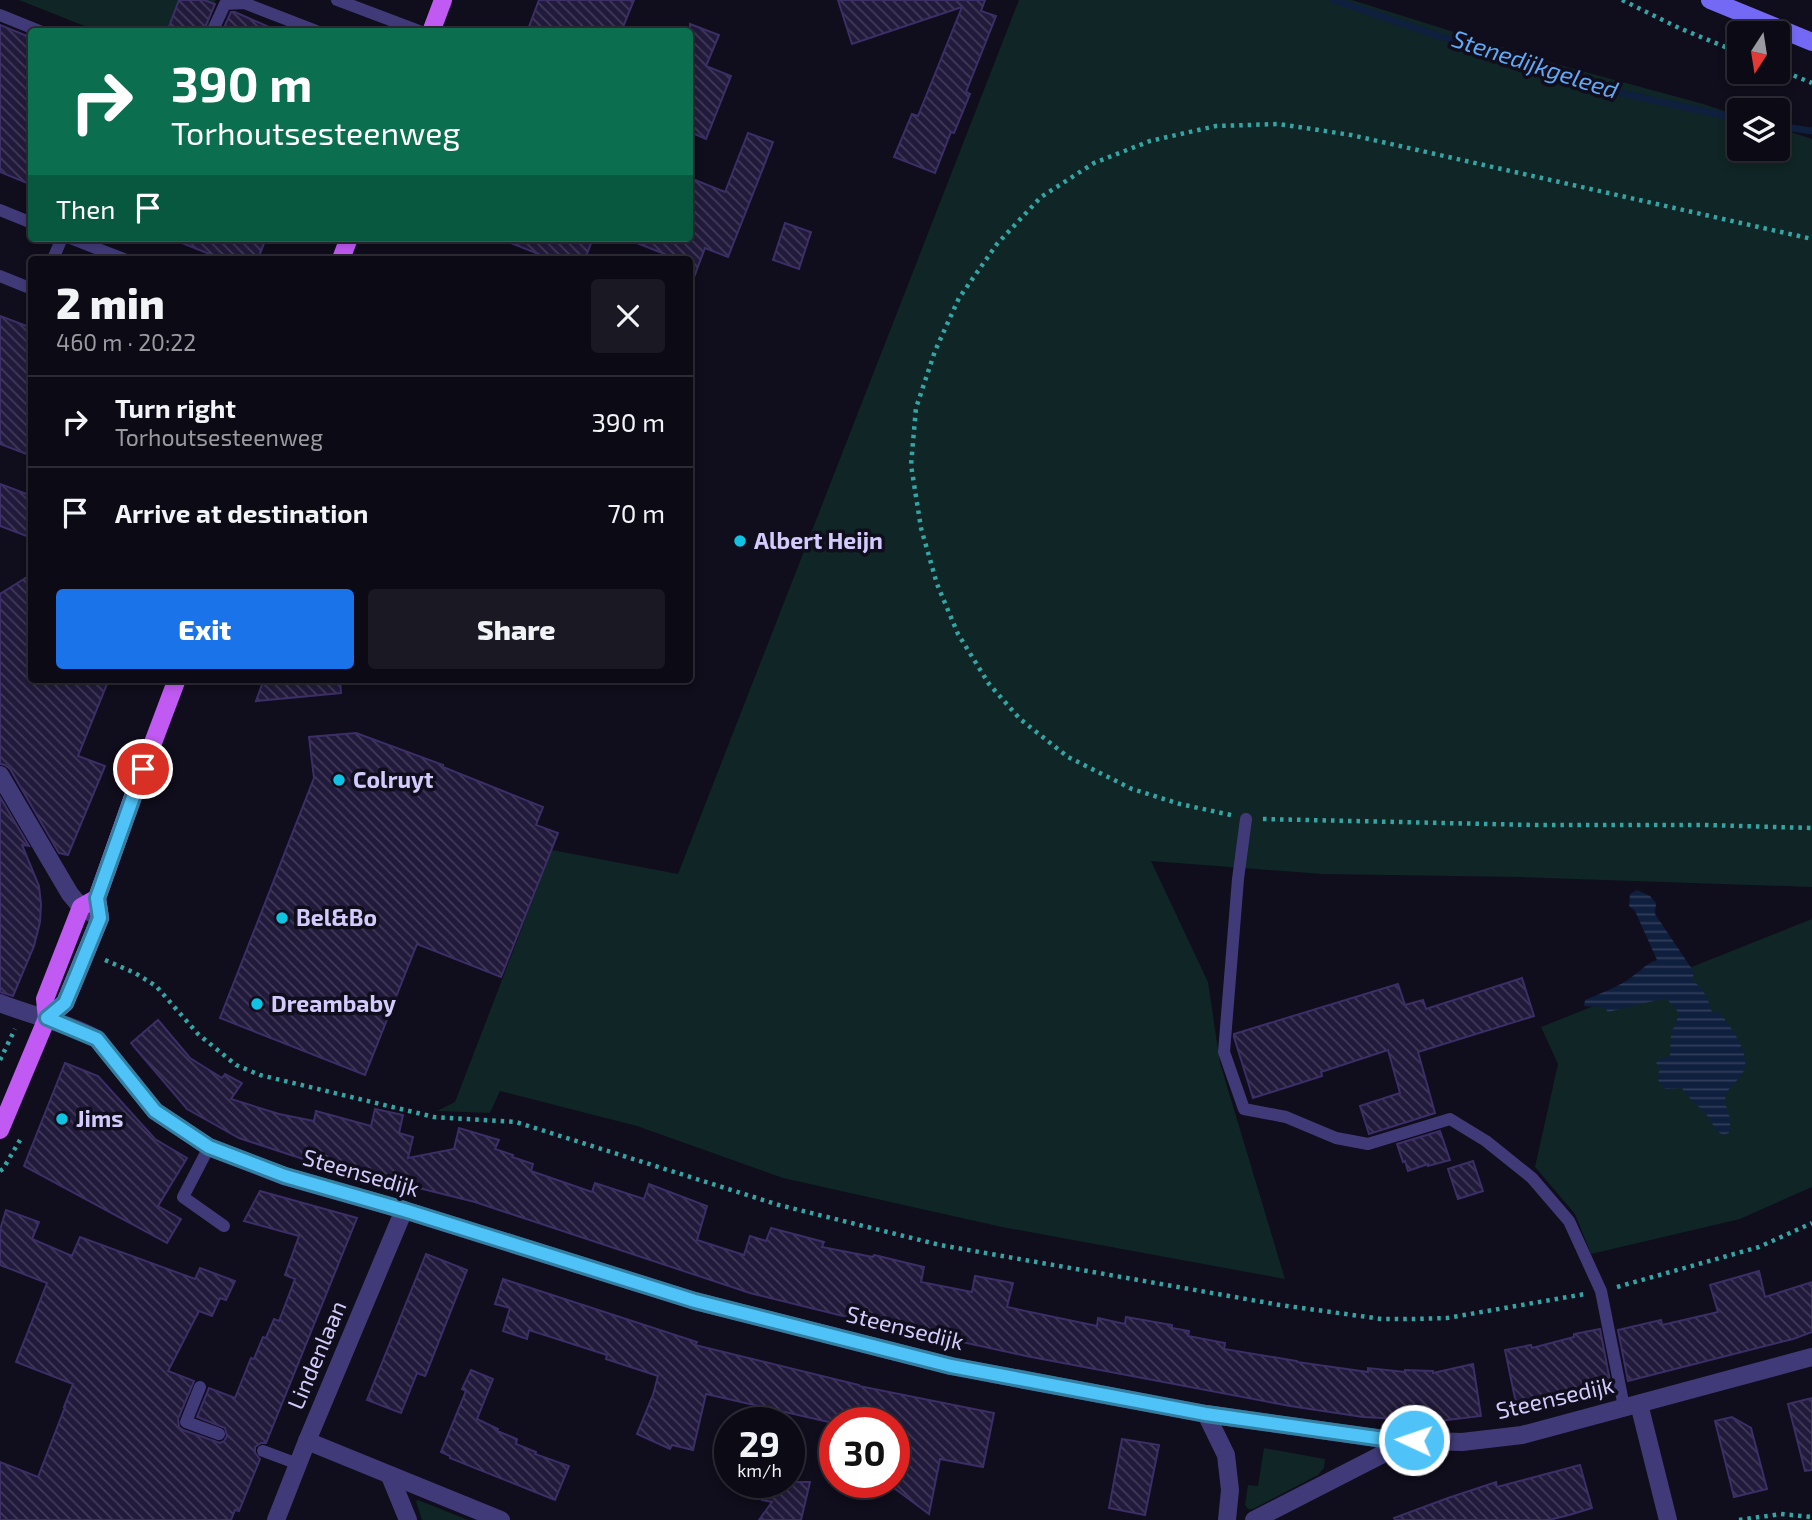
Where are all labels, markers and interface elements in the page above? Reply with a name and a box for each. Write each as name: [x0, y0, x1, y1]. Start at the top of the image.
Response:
north arrow: [1727, 21, 1790, 84]
map controls: [1727, 21, 1790, 161]
water label: Stenedijkgeleed: [1449, 23, 1623, 104]
text: 390 m: [171, 53, 312, 112]
icon: right: [56, 56, 147, 147]
button: layers: [1727, 98, 1790, 161]
text: Torhoutsesteenweg: [171, 113, 460, 151]
icon: arrive: [129, 189, 167, 227]
text: Then: [56, 193, 115, 224]
text: 2 min: [56, 277, 165, 327]
button: close: [591, 279, 665, 353]
text: 460 m · 20:22: [56, 328, 196, 356]
text: Turn right: [115, 392, 236, 423]
icon: right: [56, 403, 94, 441]
text: 390 m: [591, 406, 665, 437]
text: Torhoutsesteenweg: [115, 423, 323, 451]
icon: arrive: [56, 494, 94, 532]
text: Arrive at destination: [115, 497, 368, 528]
text: 70 m: [607, 497, 665, 528]
place label: Albert Heijn: [754, 526, 883, 554]
marker: Albert Heijn: [732, 533, 748, 549]
button: Exit: [56, 589, 354, 669]
button: Share: [368, 589, 665, 669]
pin: [113, 739, 173, 799]
icon: arrive: [124, 750, 162, 788]
place label: Colruyt: [353, 765, 434, 793]
marker: Colruyt: [331, 772, 347, 788]
place label: Bel&Bo: [296, 903, 377, 931]
marker: Bel&Bo: [274, 910, 290, 926]
place label: Dreambaby: [271, 989, 396, 1017]
marker: Dreambaby: [249, 996, 265, 1012]
place label: Jims: [76, 1104, 123, 1132]
marker: Jims: [54, 1111, 70, 1127]
street label: Steensedijk: [300, 1142, 423, 1202]
street label: Lindenlaan: [281, 1296, 351, 1413]
street label: Steensedijk: [844, 1299, 967, 1355]
street label: Steensedijk: [1493, 1370, 1617, 1424]
position arrow: [1377, 1403, 1451, 1477]
speed limit sign: 30: [819, 1407, 910, 1498]
text: 29: [739, 1422, 780, 1464]
text: km/h: [737, 1459, 782, 1481]

